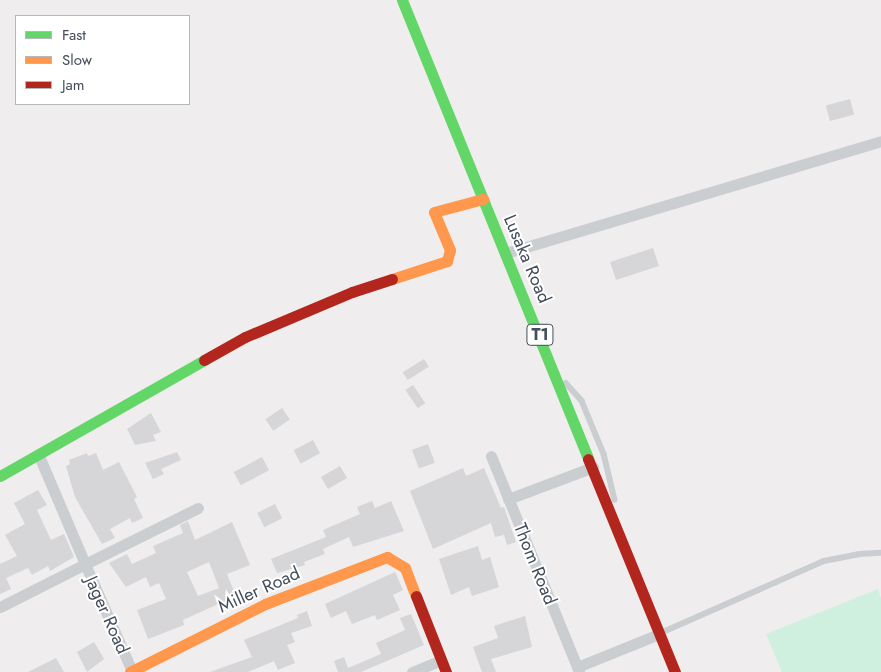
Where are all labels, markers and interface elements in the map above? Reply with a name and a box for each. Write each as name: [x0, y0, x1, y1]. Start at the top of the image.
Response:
legend: [15, 15, 190, 105]
text: Fast: [62, 24, 86, 46]
text: Slow: [62, 49, 92, 71]
text: Jam: [62, 74, 85, 96]
street label: Lusaka Road: [499, 212, 555, 306]
road number: T1: [526, 322, 554, 348]
street label: Thom Road: [509, 520, 561, 608]
street label: Miller Road: [215, 562, 303, 618]
street label: Jager Road: [80, 573, 134, 657]

